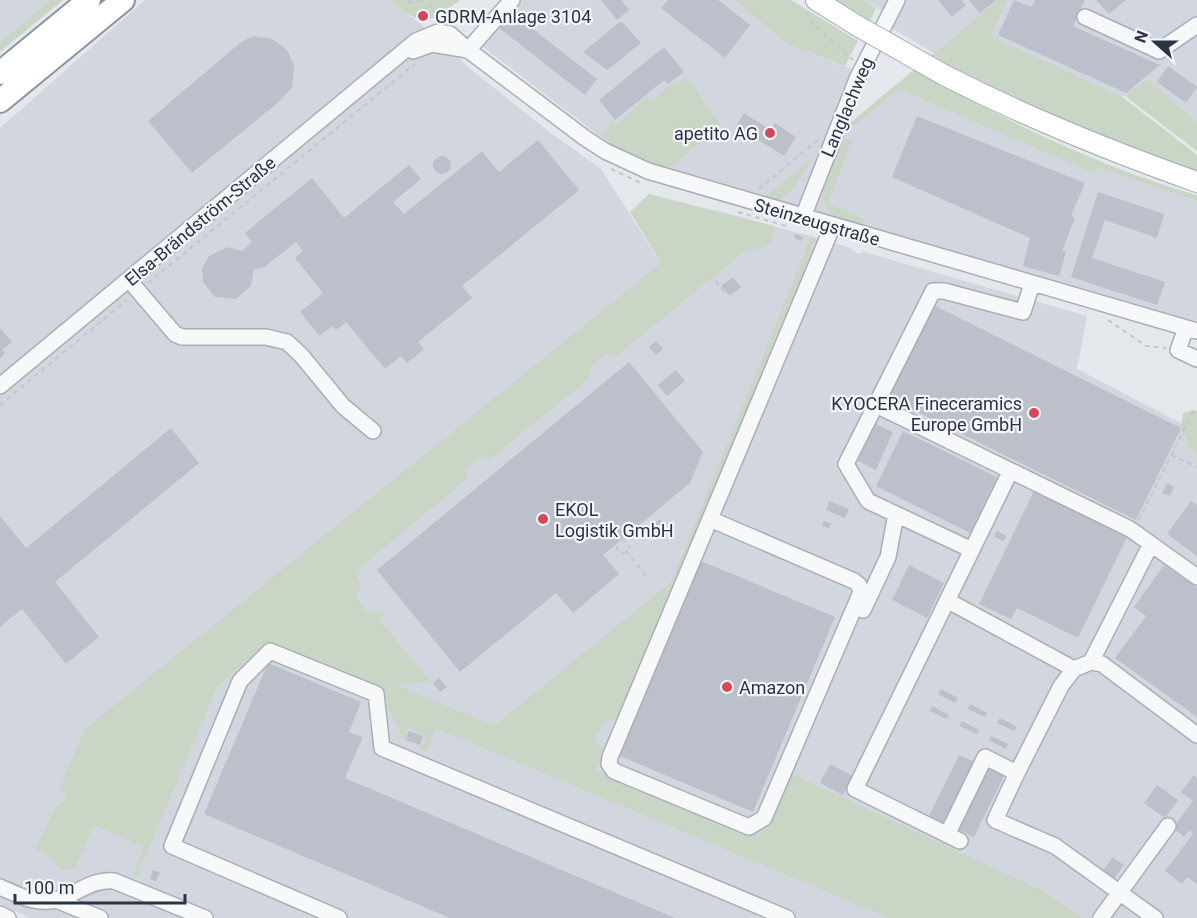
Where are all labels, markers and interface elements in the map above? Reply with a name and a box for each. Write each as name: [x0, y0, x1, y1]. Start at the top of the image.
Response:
place label: GDRM-Anlage 3104: [435, 6, 591, 27]
marker: GDRM-Anlage 3104: [416, 9, 430, 23]
north arrow: [1125, 12, 1185, 72]
text: N: [1131, 28, 1152, 45]
street label: Langlachweg: [817, 54, 877, 160]
place label: apetito AG: [674, 123, 758, 144]
marker: apetito AG: [763, 126, 777, 140]
street label: Elsa-Brändström-Straße: [120, 152, 280, 290]
street label: Steinzeugstraße: [752, 194, 882, 250]
place label: KYOCERA Fineceramics Europe GmbH: [831, 393, 1022, 435]
marker: KYOCERA Fineceramics Europe GmbH: [1027, 406, 1041, 420]
place label: EKOL Logistik GmbH: [555, 499, 674, 541]
marker: EKOL Logistik GmbH: [536, 512, 550, 526]
place label: Amazon: [739, 677, 805, 698]
marker: Amazon: [720, 680, 734, 694]
scale bar: [15, 867, 184, 905]
text: 100 m: [24, 877, 75, 898]

